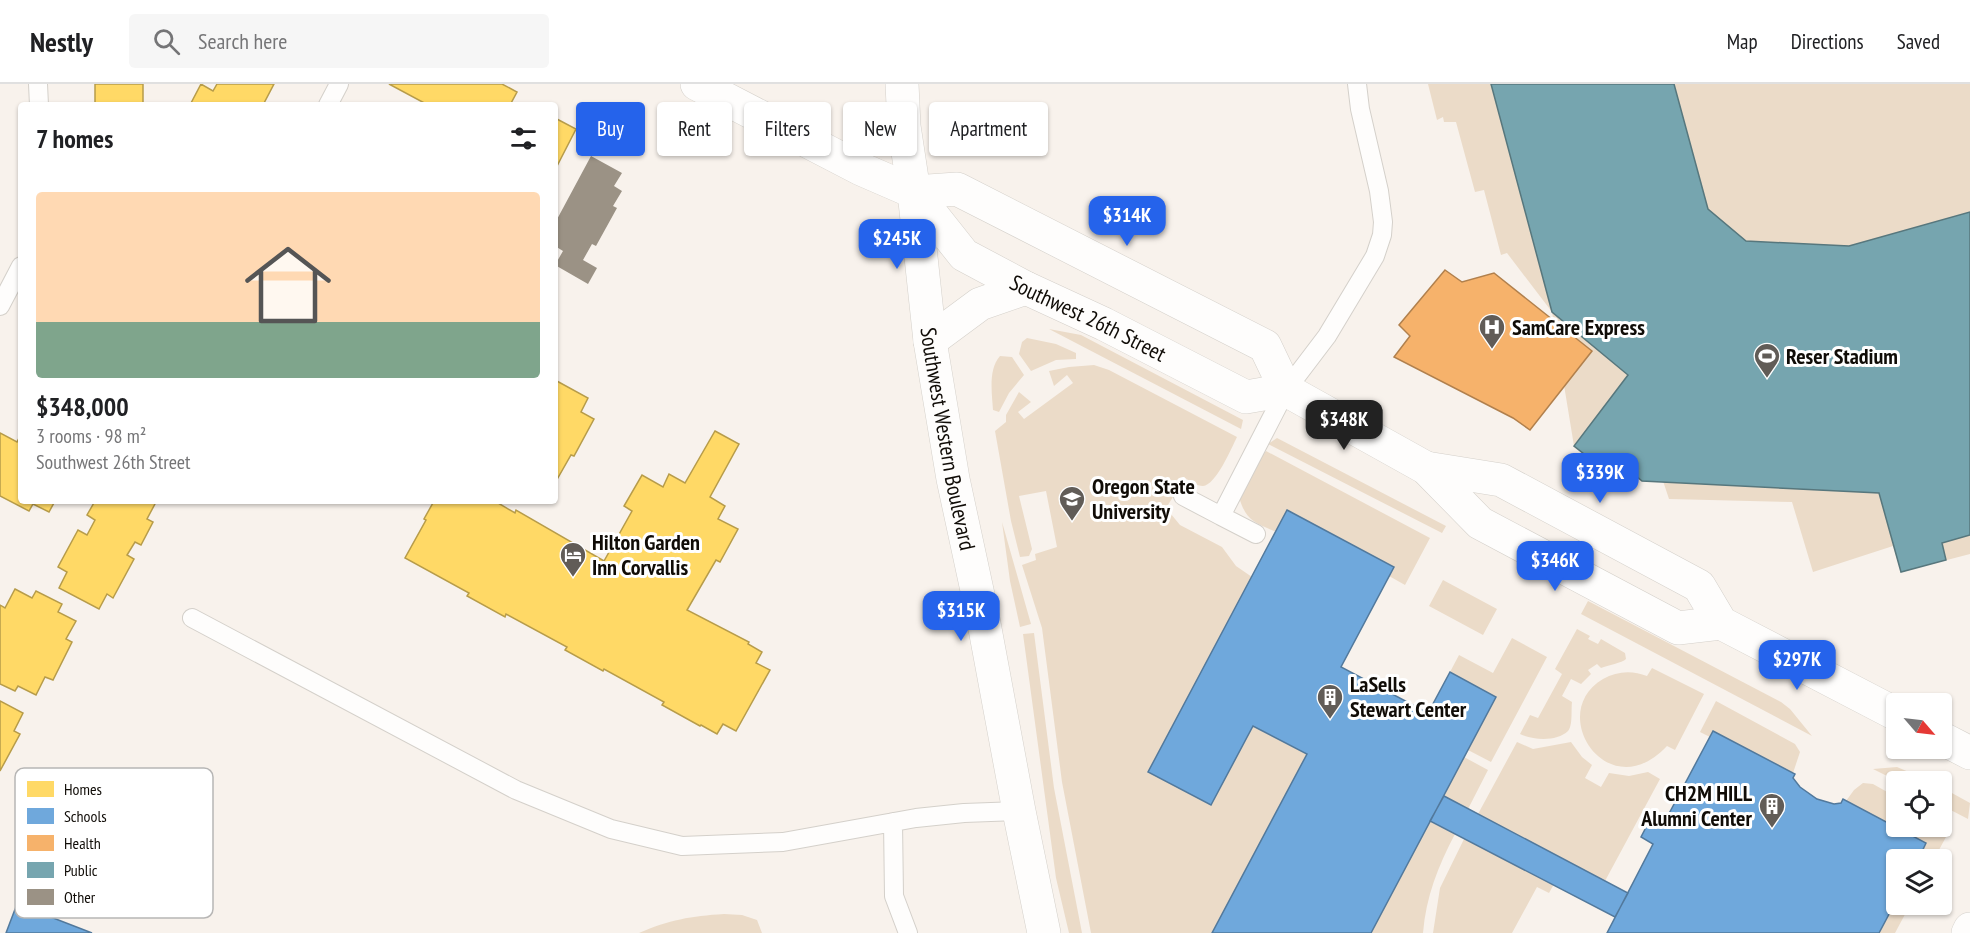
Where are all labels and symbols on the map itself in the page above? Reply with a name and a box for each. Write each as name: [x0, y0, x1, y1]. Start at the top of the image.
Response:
pin: $314K: [1085, 196, 1169, 247]
pin: $245K: [855, 219, 939, 270]
street label: Southwest 26th Street: [1005, 268, 1171, 368]
hospital icon: SamCare Express: [1477, 312, 1507, 350]
place label: SamCare Express: [1512, 313, 1645, 341]
street label: Southwest Western Boulevard: [915, 326, 982, 553]
sports icon: Reser Stadium: [1752, 341, 1782, 379]
place label: Reser Stadium: [1786, 342, 1898, 370]
pin: $348K: [1302, 400, 1386, 451]
pin: $339K: [1558, 453, 1642, 504]
place label: Oregon State University: [1092, 472, 1195, 525]
school or university icon: Oregon State University: [1057, 484, 1087, 522]
place label: Hilton Garden Inn Corvallis: [592, 528, 700, 581]
hotel icon: Hilton Garden Inn Corvallis: [558, 540, 588, 578]
pin: $346K: [1513, 541, 1597, 592]
pin: $315K: [919, 591, 1003, 642]
pin: $297K: [1755, 640, 1839, 691]
place label: LaSells Stewart Center: [1350, 670, 1467, 723]
building icon: LaSells Stewart Center: [1315, 682, 1345, 720]
north arrow: [1886, 693, 1952, 759]
legend: [15, 768, 213, 918]
text: Homes: [64, 779, 102, 799]
place label: CH2M HILL Alumni Center: [1640, 779, 1753, 832]
building icon: CH2M HILL Alumni Center: [1757, 791, 1787, 829]
text: Schools: [64, 806, 107, 826]
text: Health: [64, 833, 101, 853]
text: Public: [64, 860, 98, 880]
text: Other: [64, 887, 96, 907]

